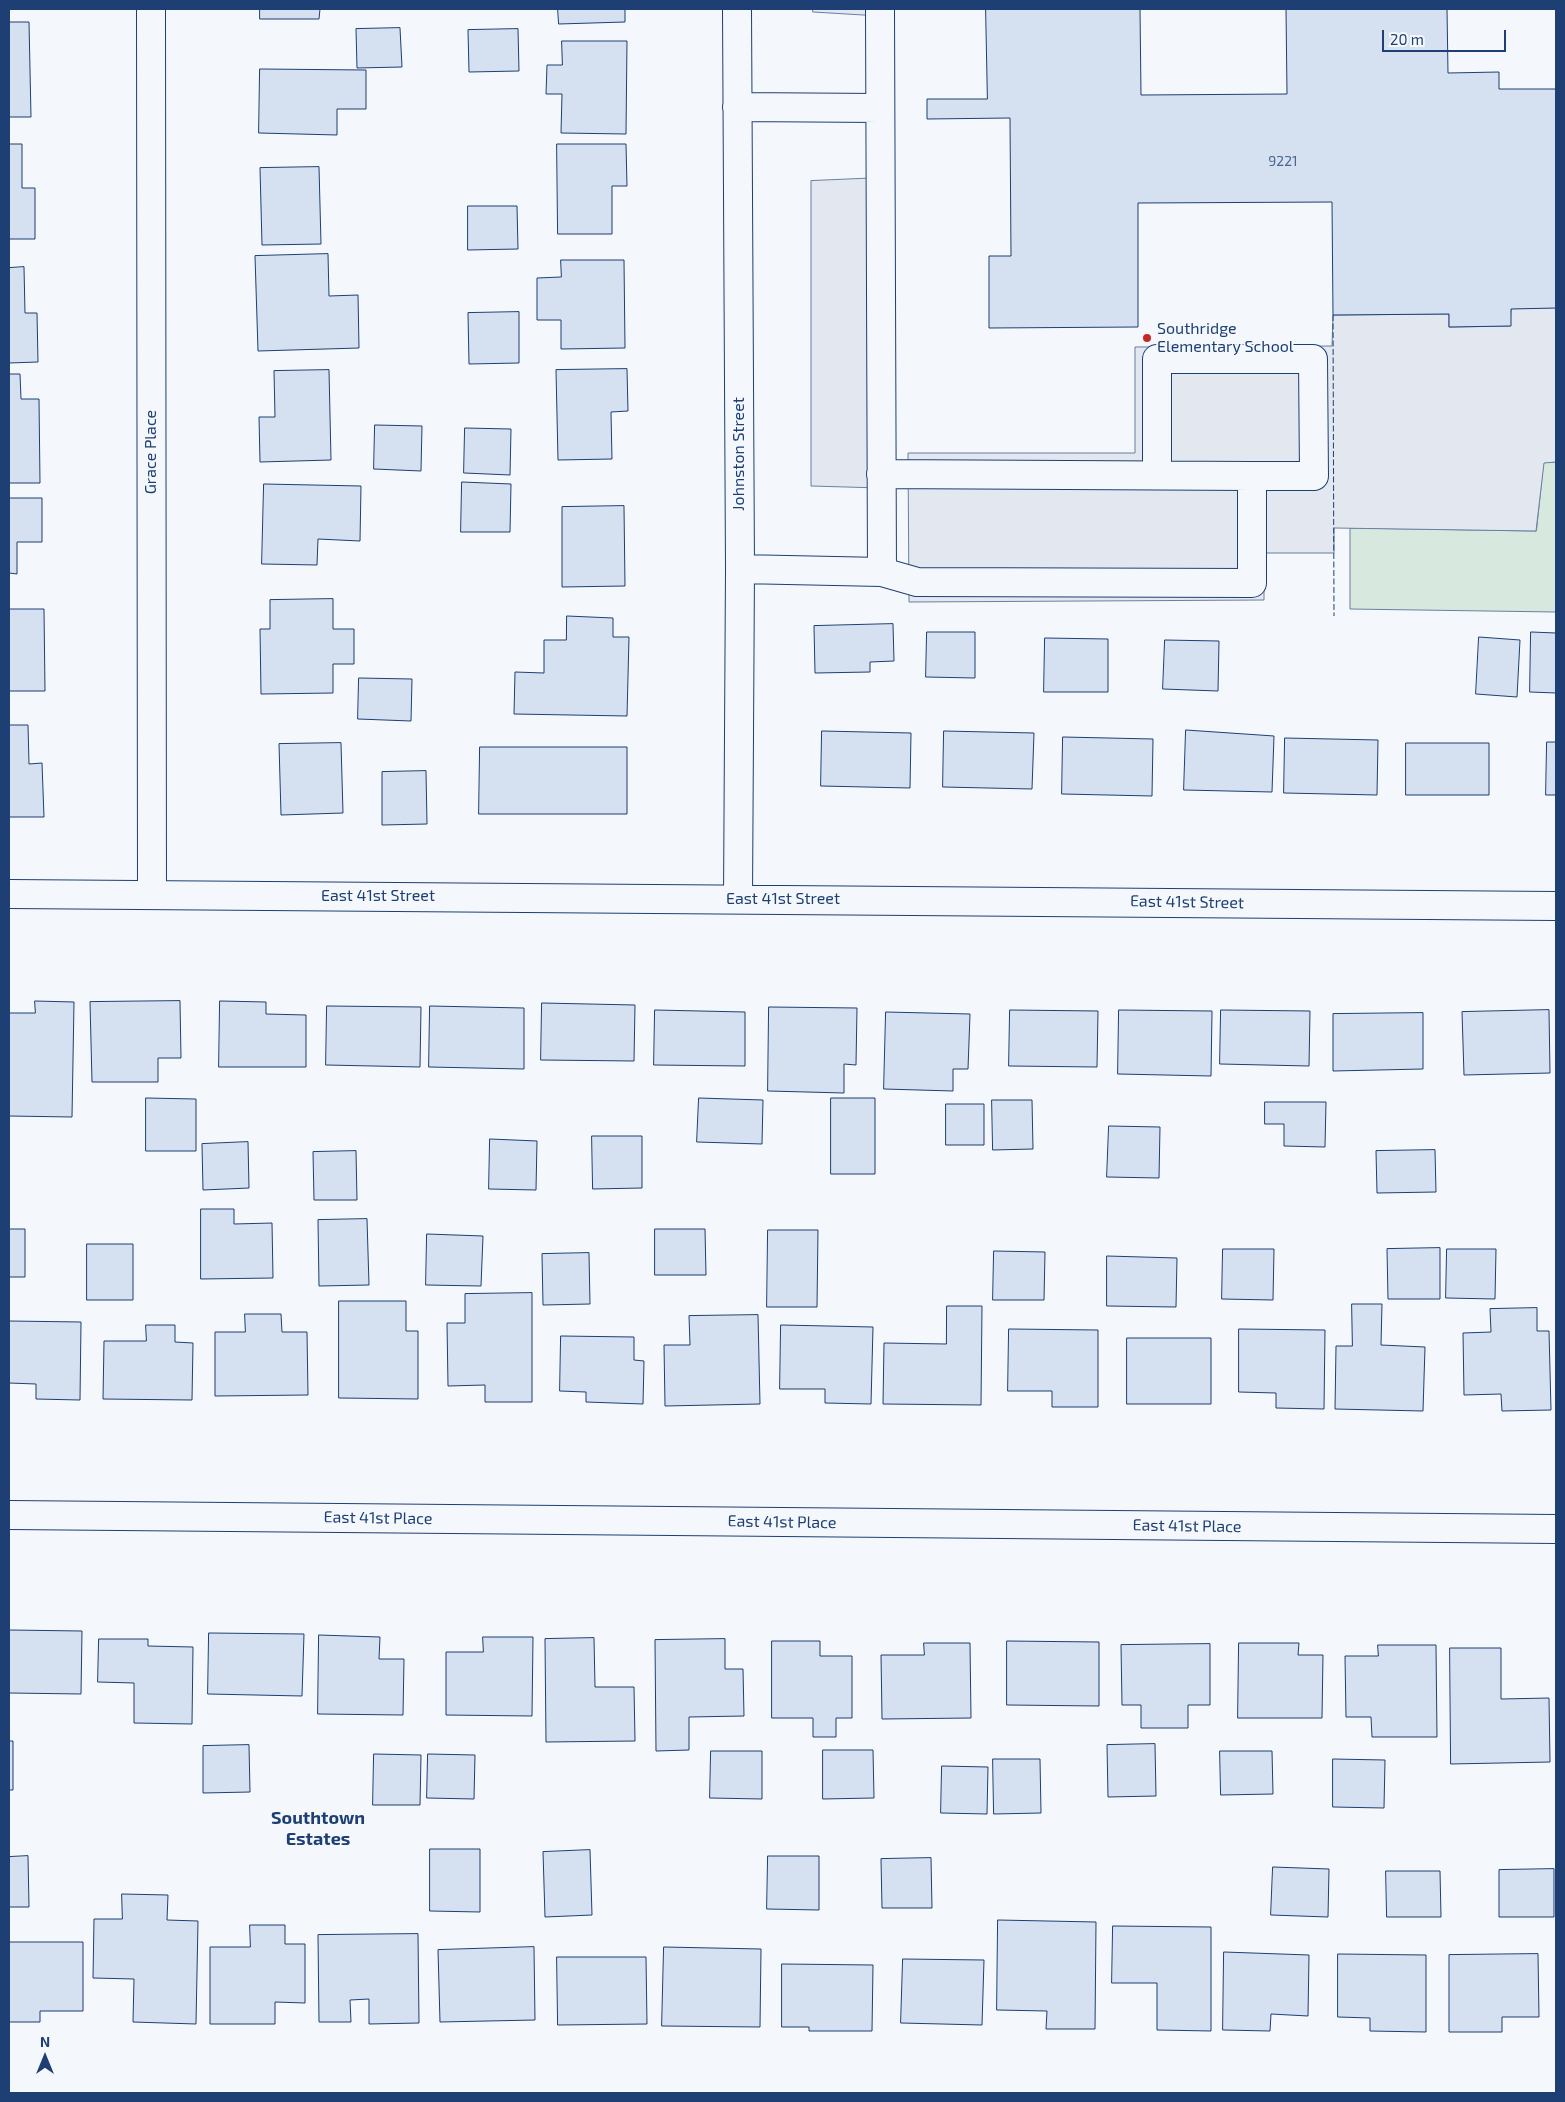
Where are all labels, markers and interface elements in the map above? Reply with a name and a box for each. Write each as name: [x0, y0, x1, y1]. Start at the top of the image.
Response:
scale bar: [1385, 20, 1509, 52]
text: 20 m: [1390, 30, 1424, 48]
house number: 9221: [1268, 153, 1298, 169]
place label: Southridge Elementary School: [1157, 319, 1294, 357]
marker: Southridge Elementary School: [1141, 332, 1153, 344]
street label: Johnston Street: [729, 397, 749, 511]
street label: Grace Place: [141, 410, 161, 494]
street label: East 41st Street: [321, 886, 435, 906]
street label: East 41st Street: [726, 889, 840, 909]
street label: East 41st Street: [1130, 891, 1244, 913]
street label: East 41st Place: [323, 1507, 433, 1529]
street label: East 41st Place: [727, 1511, 837, 1533]
street label: East 41st Place: [1132, 1515, 1242, 1537]
district label: Southtown Estates: [271, 1807, 365, 1850]
north arrow: [20, 2032, 70, 2082]
text: N: [40, 2033, 50, 2050]

